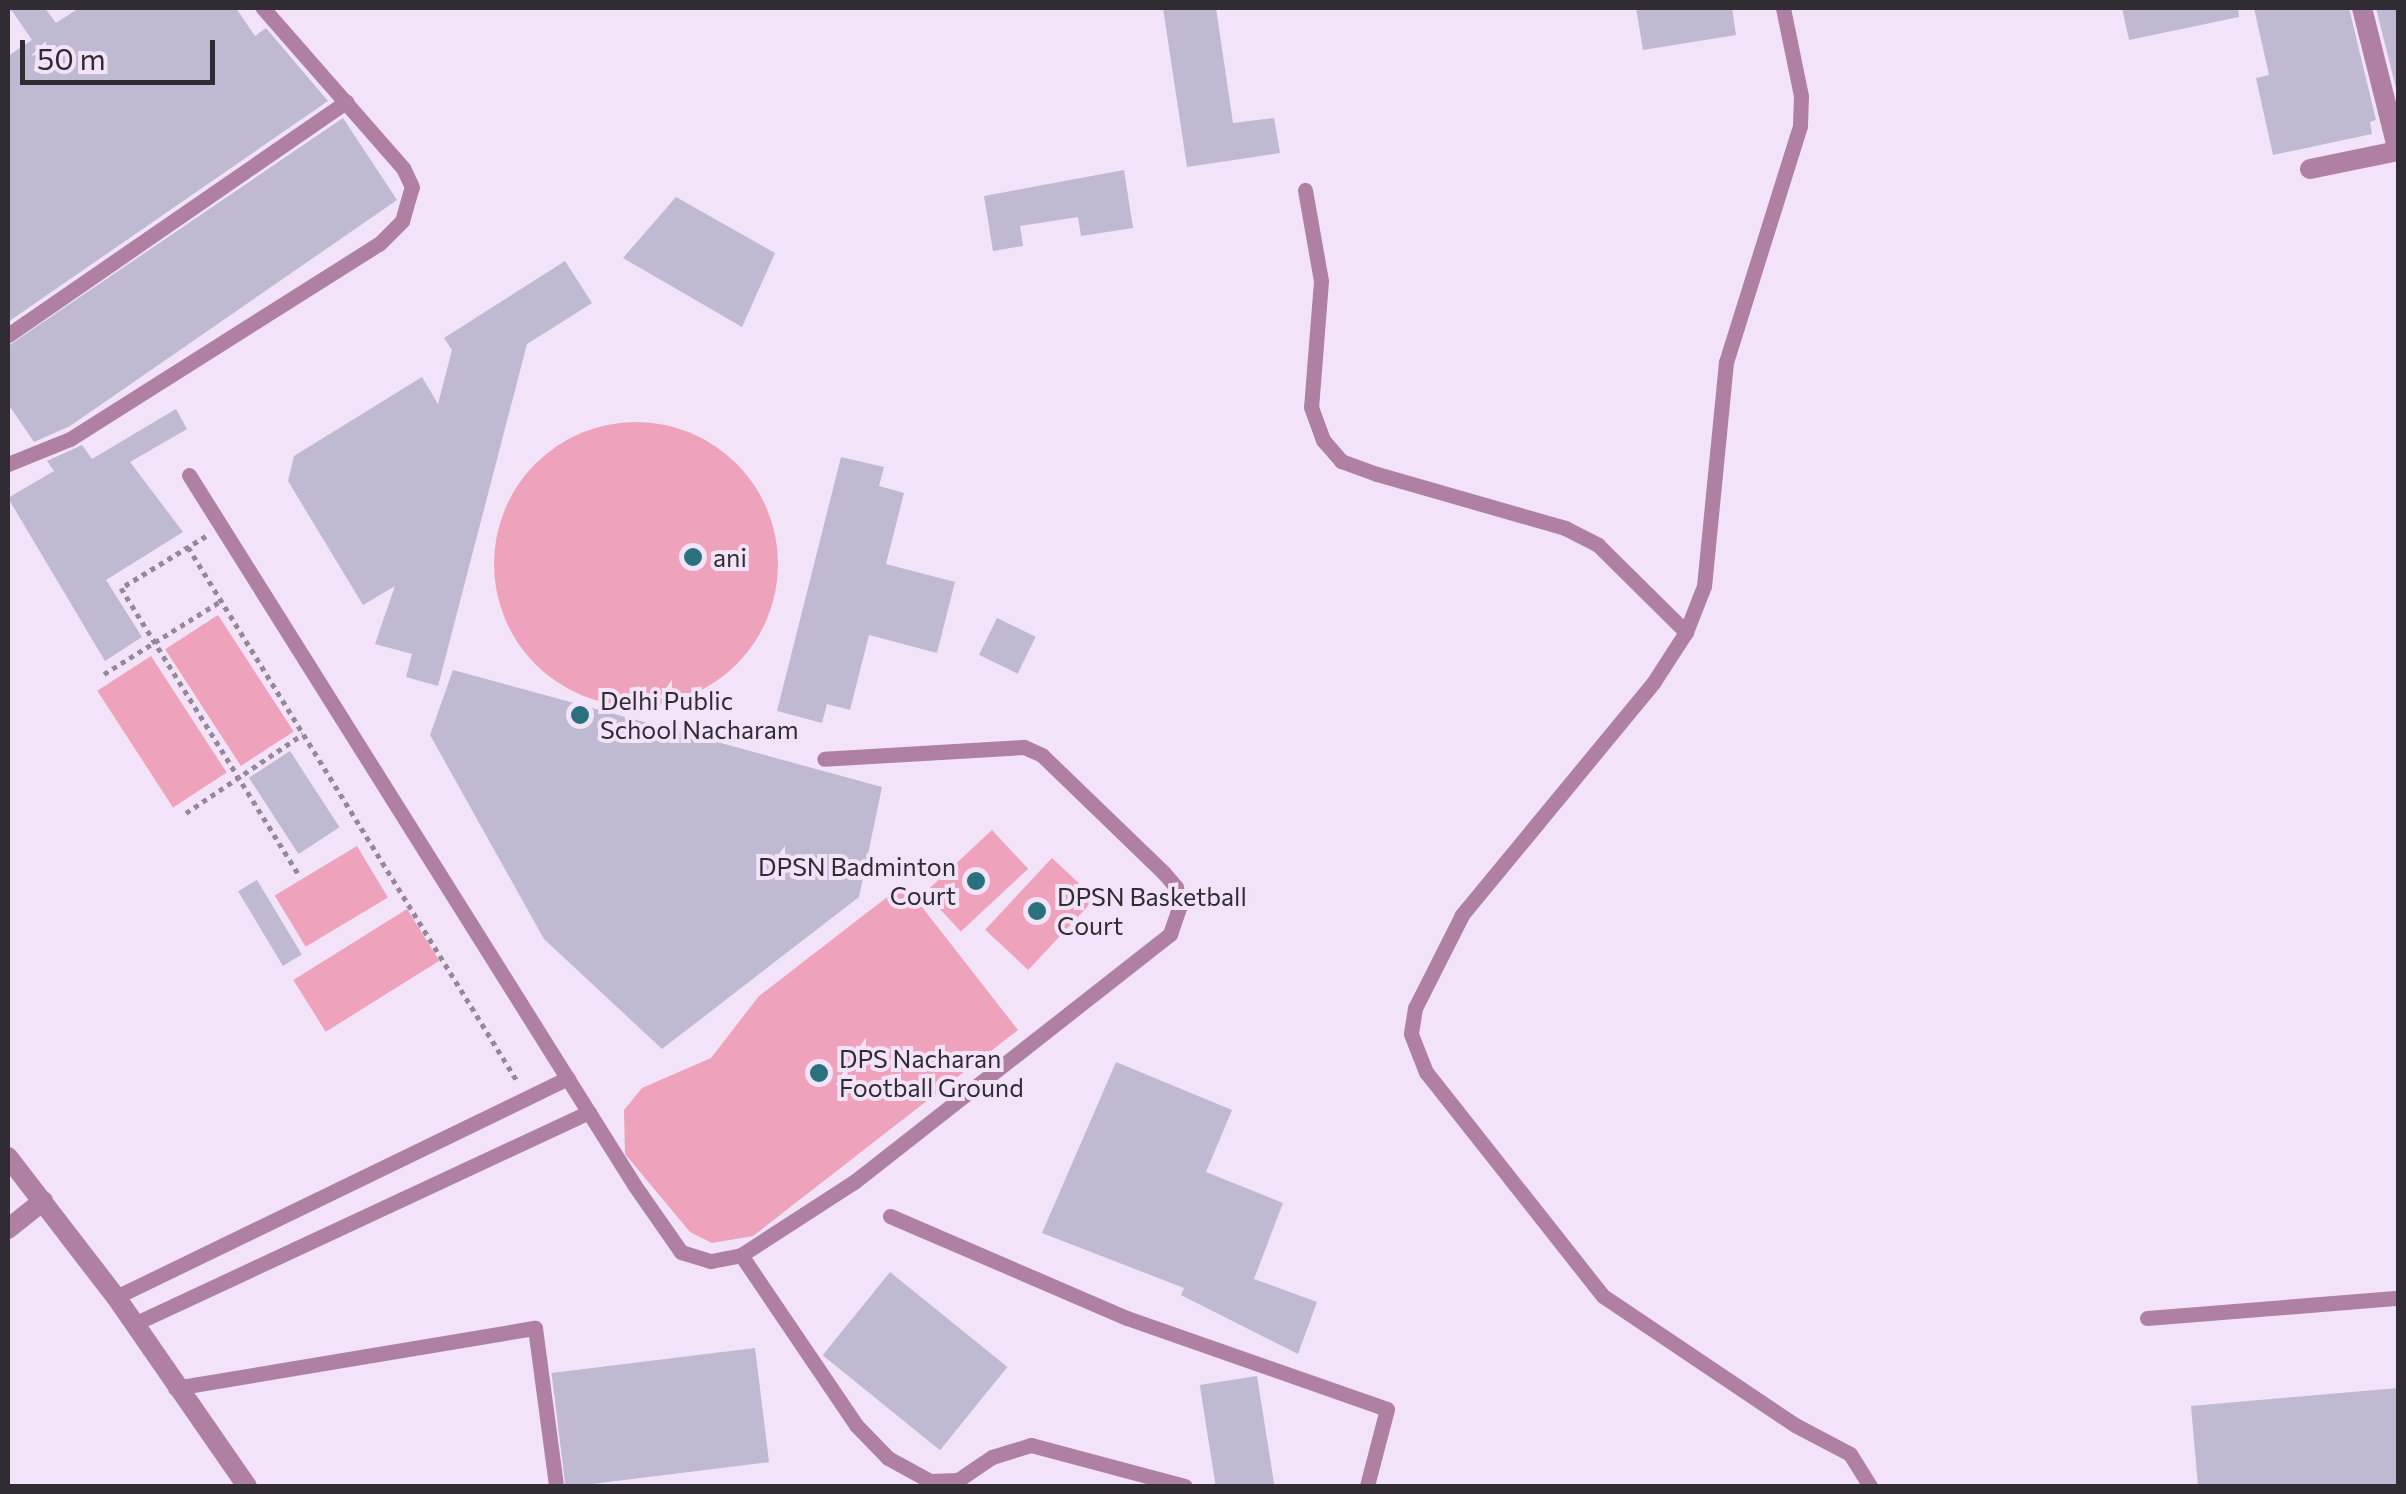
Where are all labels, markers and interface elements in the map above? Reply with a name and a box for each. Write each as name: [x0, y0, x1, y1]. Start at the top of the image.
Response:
scale bar: [25, 20, 220, 82]
text: 50 m: [37, 39, 106, 76]
place label: ani: [713, 542, 747, 572]
marker: ani: [682, 546, 704, 568]
place label: Delhi Public School Nacharam: [600, 686, 799, 745]
marker: Delhi Public School Nacharam: [569, 704, 591, 726]
place label: DPSN Badminton Court: [758, 852, 956, 911]
marker: DPSN Badminton Court: [965, 870, 987, 892]
place label: DPSN Basketball Court: [1057, 882, 1247, 941]
marker: DPSN Basketball Court: [1026, 900, 1048, 922]
place label: DPS Nacharan Football Ground: [839, 1044, 1024, 1103]
marker: DPS Nacharan Football Ground: [808, 1062, 830, 1084]

